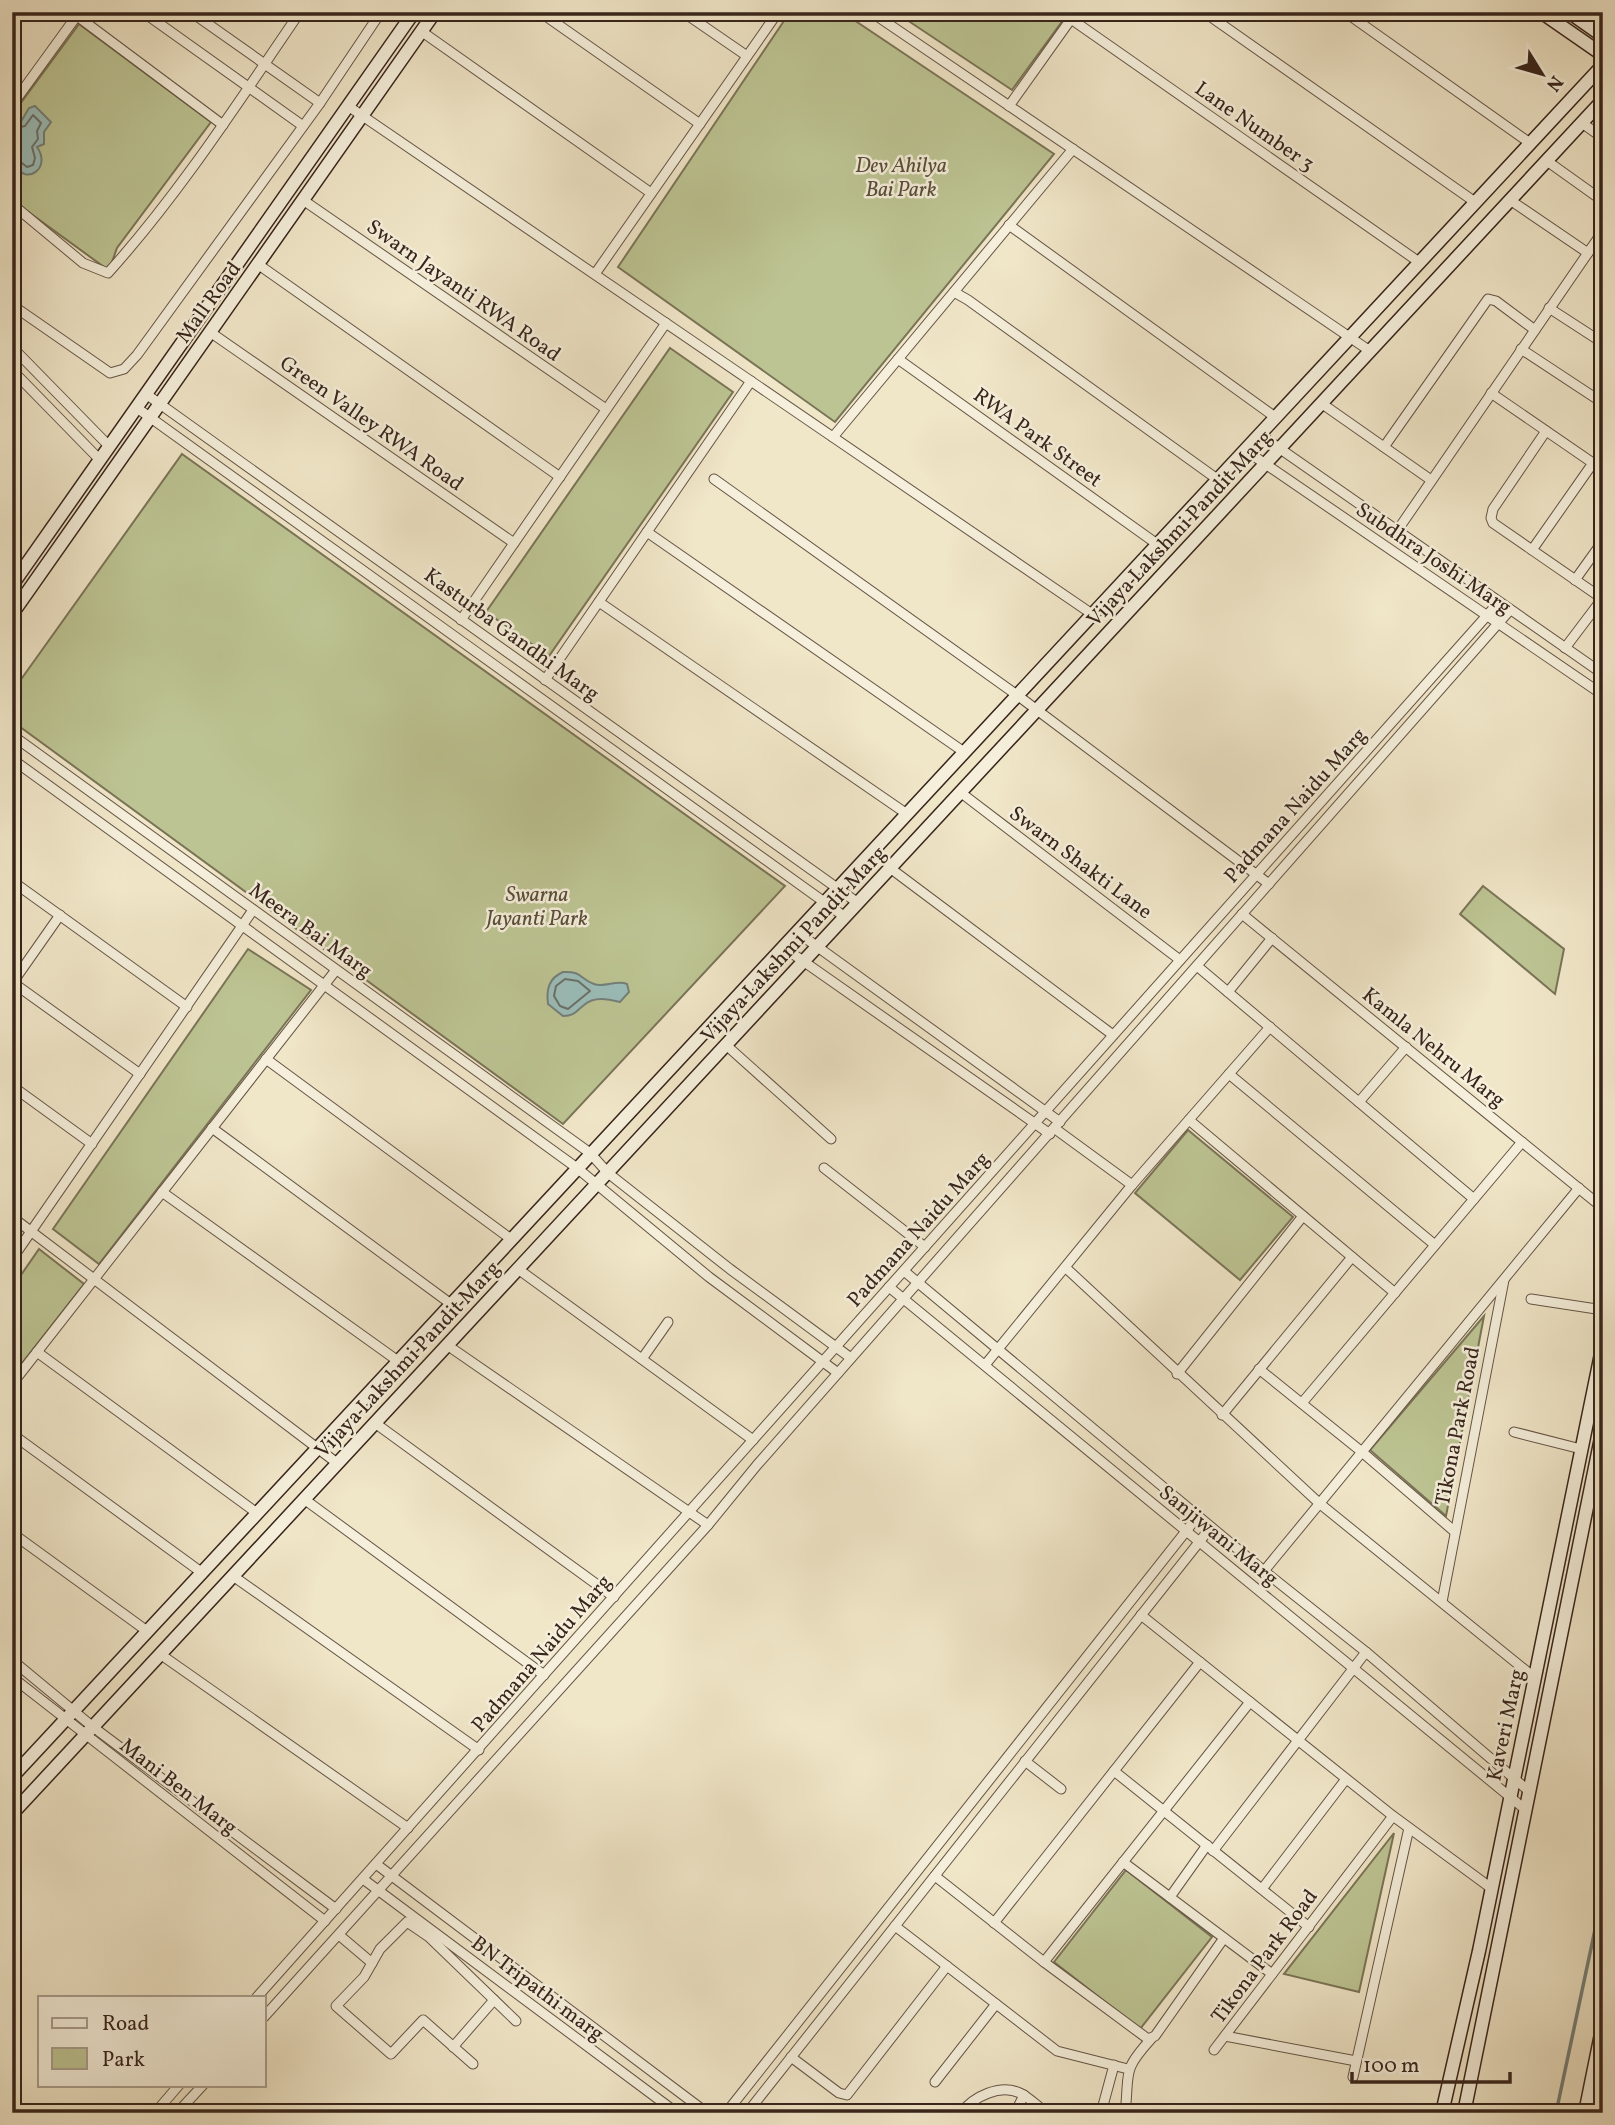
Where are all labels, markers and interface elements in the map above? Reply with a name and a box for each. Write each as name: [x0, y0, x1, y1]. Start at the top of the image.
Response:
north arrow: [1506, 38, 1576, 108]
text: N: [1539, 70, 1569, 97]
street label: Lane Number 3: [1188, 75, 1320, 179]
park label: Dev Ahilya Bai Park: [855, 152, 947, 205]
street label: Swarn Jayanti RWA Road: [360, 213, 566, 369]
street label: Mall Road: [170, 256, 249, 350]
street label: Green Valley RWA Road: [273, 350, 469, 499]
street label: RWA Park Street: [967, 382, 1108, 495]
street label: Vijaya Lakshmi Pandit Marg: [1081, 424, 1279, 634]
street label: Subdhra Joshi Marg: [1349, 496, 1517, 622]
street label: Kasturba Gandhi Marg: [417, 562, 605, 709]
street label: Padmana Naidu Marg: [1218, 722, 1374, 890]
street label: Swarn Shakti Lane: [1003, 800, 1158, 927]
street label: Vijaya Lakshmi Pandit Marg: [695, 840, 893, 1050]
street label: Meera Bai Marg: [242, 877, 378, 986]
park label: Swarna Jayanti Park: [484, 881, 588, 934]
street label: Kamla Nehru Marg: [1355, 981, 1511, 1115]
street label: Padmana Naidu Marg: [841, 1146, 997, 1314]
street label: Vijaya Lakshmi Pandit Marg: [309, 1255, 507, 1465]
street label: Tikona Park Road: [1429, 1344, 1488, 1508]
street label: Sanjiwani Marg: [1152, 1479, 1284, 1593]
street label: Padmana Naidu Marg: [465, 1569, 619, 1739]
street label: Kaveri Marg: [1480, 1667, 1532, 1784]
street label: Mani Ben Marg: [113, 1732, 243, 1842]
street label: Tikona Park Road: [1205, 1884, 1325, 2030]
street label: BN Tripathi marg: [464, 1929, 610, 2049]
legend: [38, 1996, 266, 2086]
text: Road: [102, 2010, 149, 2039]
scale bar: [1352, 2041, 1510, 2085]
text: Park: [102, 2046, 145, 2075]
text: 100 m: [1363, 2052, 1420, 2081]

